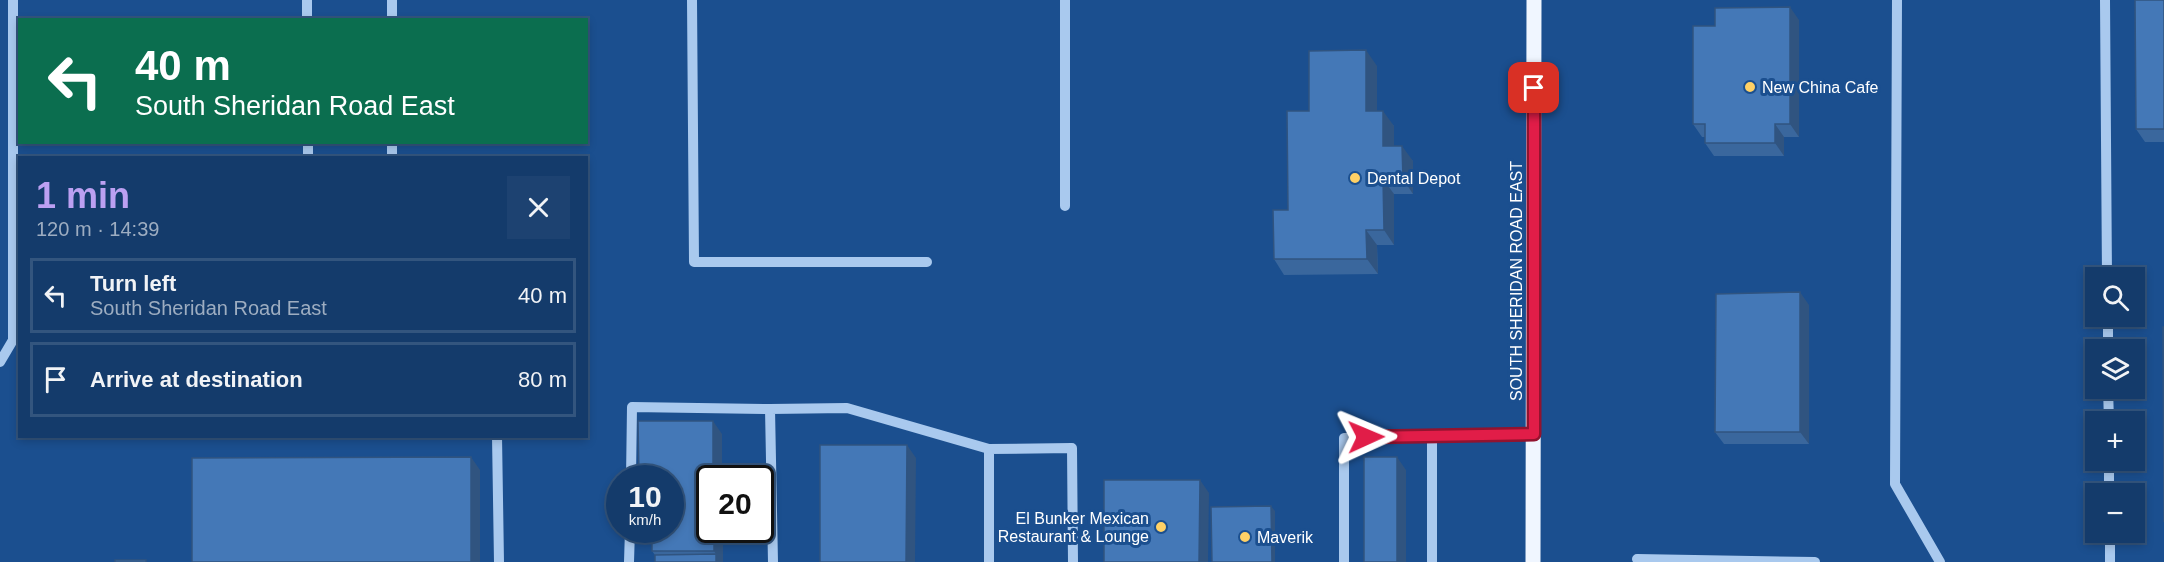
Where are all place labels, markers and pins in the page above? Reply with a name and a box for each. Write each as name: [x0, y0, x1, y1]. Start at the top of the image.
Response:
pin: [1508, 62, 1559, 113]
place label: New China Cafe: [1762, 79, 1879, 96]
marker: New China Cafe: [1743, 80, 1757, 94]
place label: Dental Depot: [1367, 170, 1461, 187]
marker: Dental Depot: [1348, 171, 1362, 185]
place label: El Bunker Mexican Restaurant & Lounge: [998, 510, 1149, 545]
marker: El Bunker Mexican Restaurant & Lounge: [1154, 520, 1168, 534]
place label: Maverik: [1257, 529, 1314, 546]
marker: Maverik: [1238, 530, 1252, 544]

